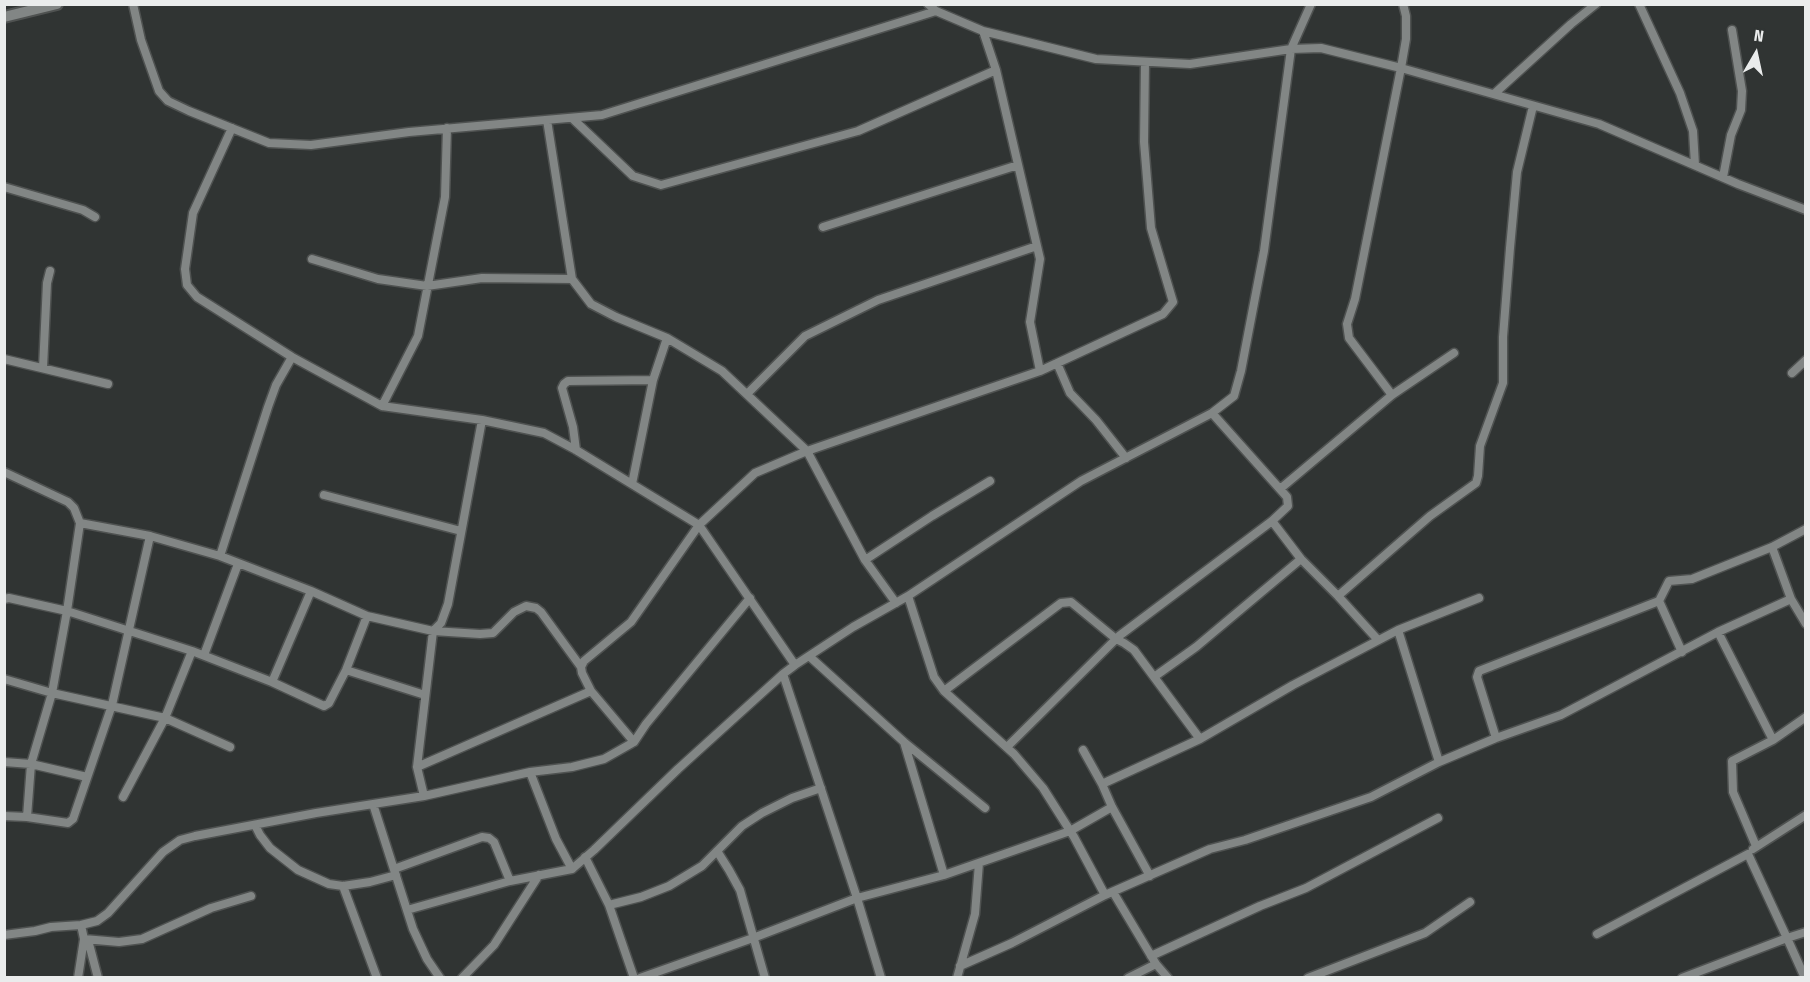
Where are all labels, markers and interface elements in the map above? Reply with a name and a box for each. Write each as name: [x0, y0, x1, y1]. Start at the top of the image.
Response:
north arrow: [1726, 24, 1786, 84]
text: N: [1753, 26, 1765, 46]

